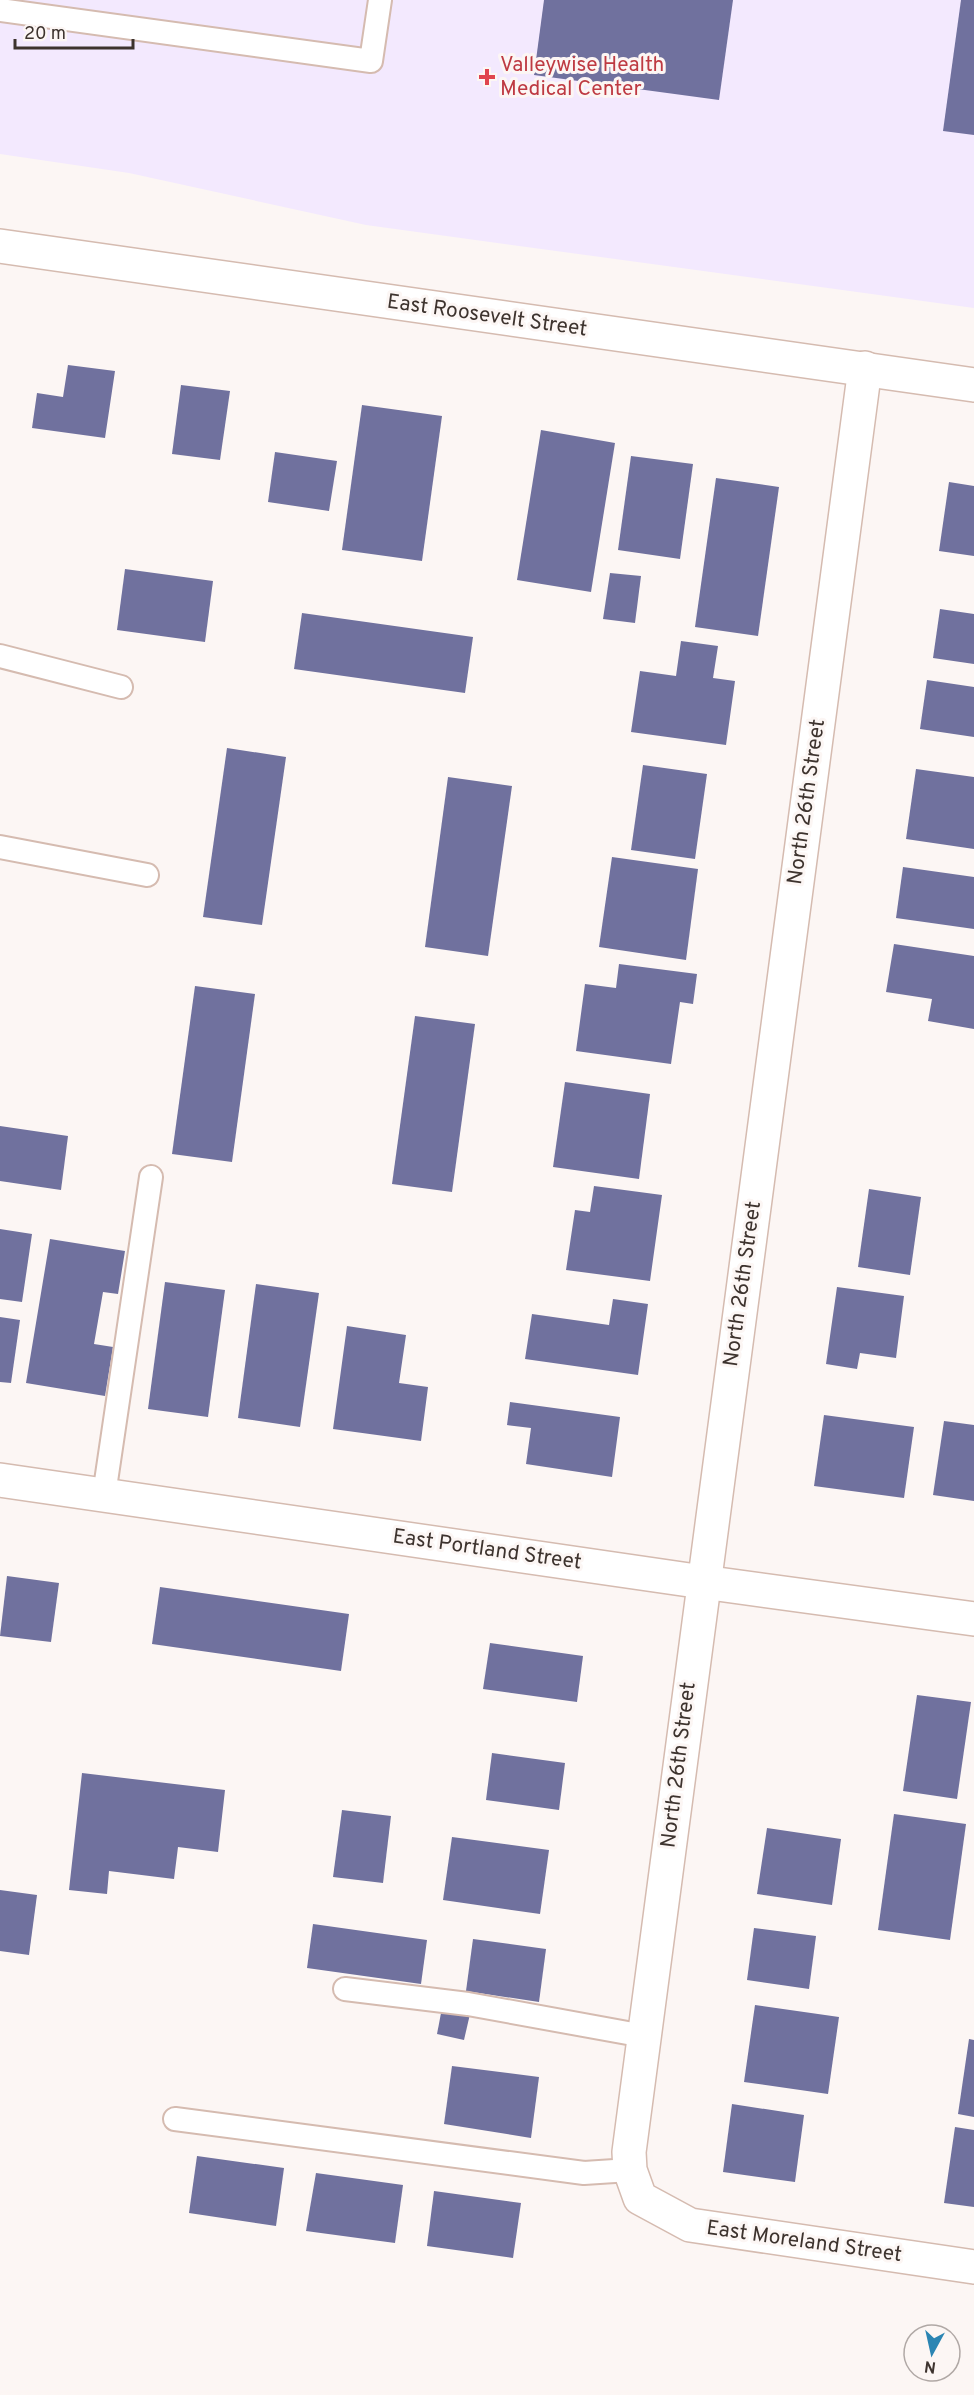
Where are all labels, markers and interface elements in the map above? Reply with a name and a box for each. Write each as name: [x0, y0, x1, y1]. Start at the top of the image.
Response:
scale bar: [15, 12, 134, 50]
text: 20 m: [24, 23, 66, 46]
place label: Valleywise Health Medical Center: [500, 52, 664, 103]
marker: Valleywise Health Medical Center: [478, 68, 496, 86]
street label: East Roosevelt Street: [385, 289, 589, 343]
street label: North 26th Street: [782, 718, 832, 886]
street label: North 26th Street: [718, 1200, 768, 1368]
street label: East Portland Street: [391, 1523, 583, 1577]
street label: North 26th Street: [655, 1681, 703, 1849]
street label: East Moreland Street: [705, 2215, 903, 2269]
north arrow: [902, 2323, 962, 2383]
text: N: [923, 2355, 937, 2377]

